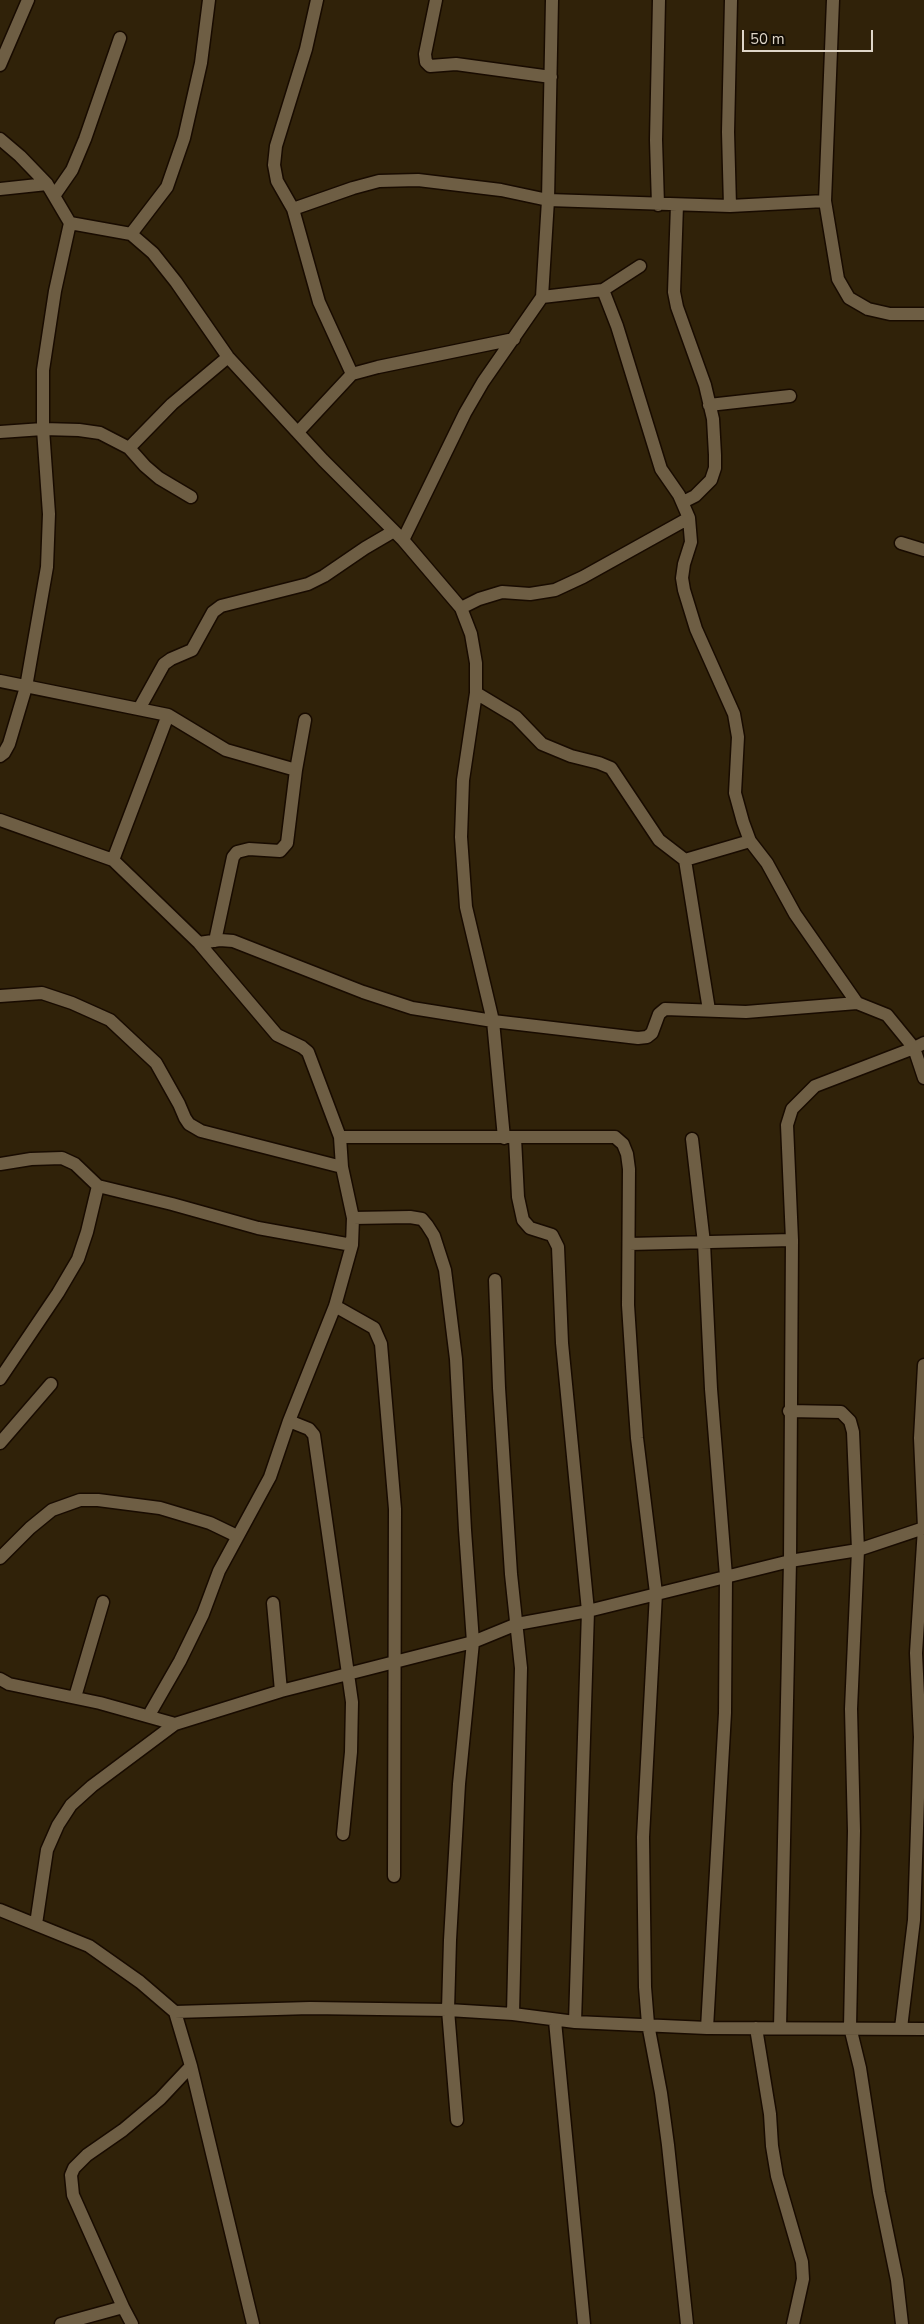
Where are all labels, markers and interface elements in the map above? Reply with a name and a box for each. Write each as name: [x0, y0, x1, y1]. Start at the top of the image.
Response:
scale bar: [744, 20, 875, 52]
text: 50 m: [750, 29, 785, 49]

